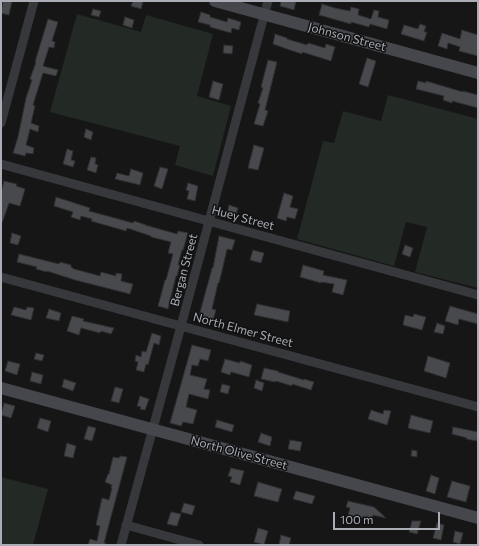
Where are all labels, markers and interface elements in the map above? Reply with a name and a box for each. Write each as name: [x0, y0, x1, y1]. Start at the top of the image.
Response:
street label: Johnson Street: [306, 20, 388, 54]
street label: Huey Street: [210, 203, 276, 233]
street label: Bergan Street: [167, 232, 201, 308]
street label: North Elmer Street: [191, 310, 295, 350]
street label: North Olive Street: [189, 433, 289, 473]
scale bar: [335, 504, 442, 530]
text: 100 m: [340, 512, 374, 526]

